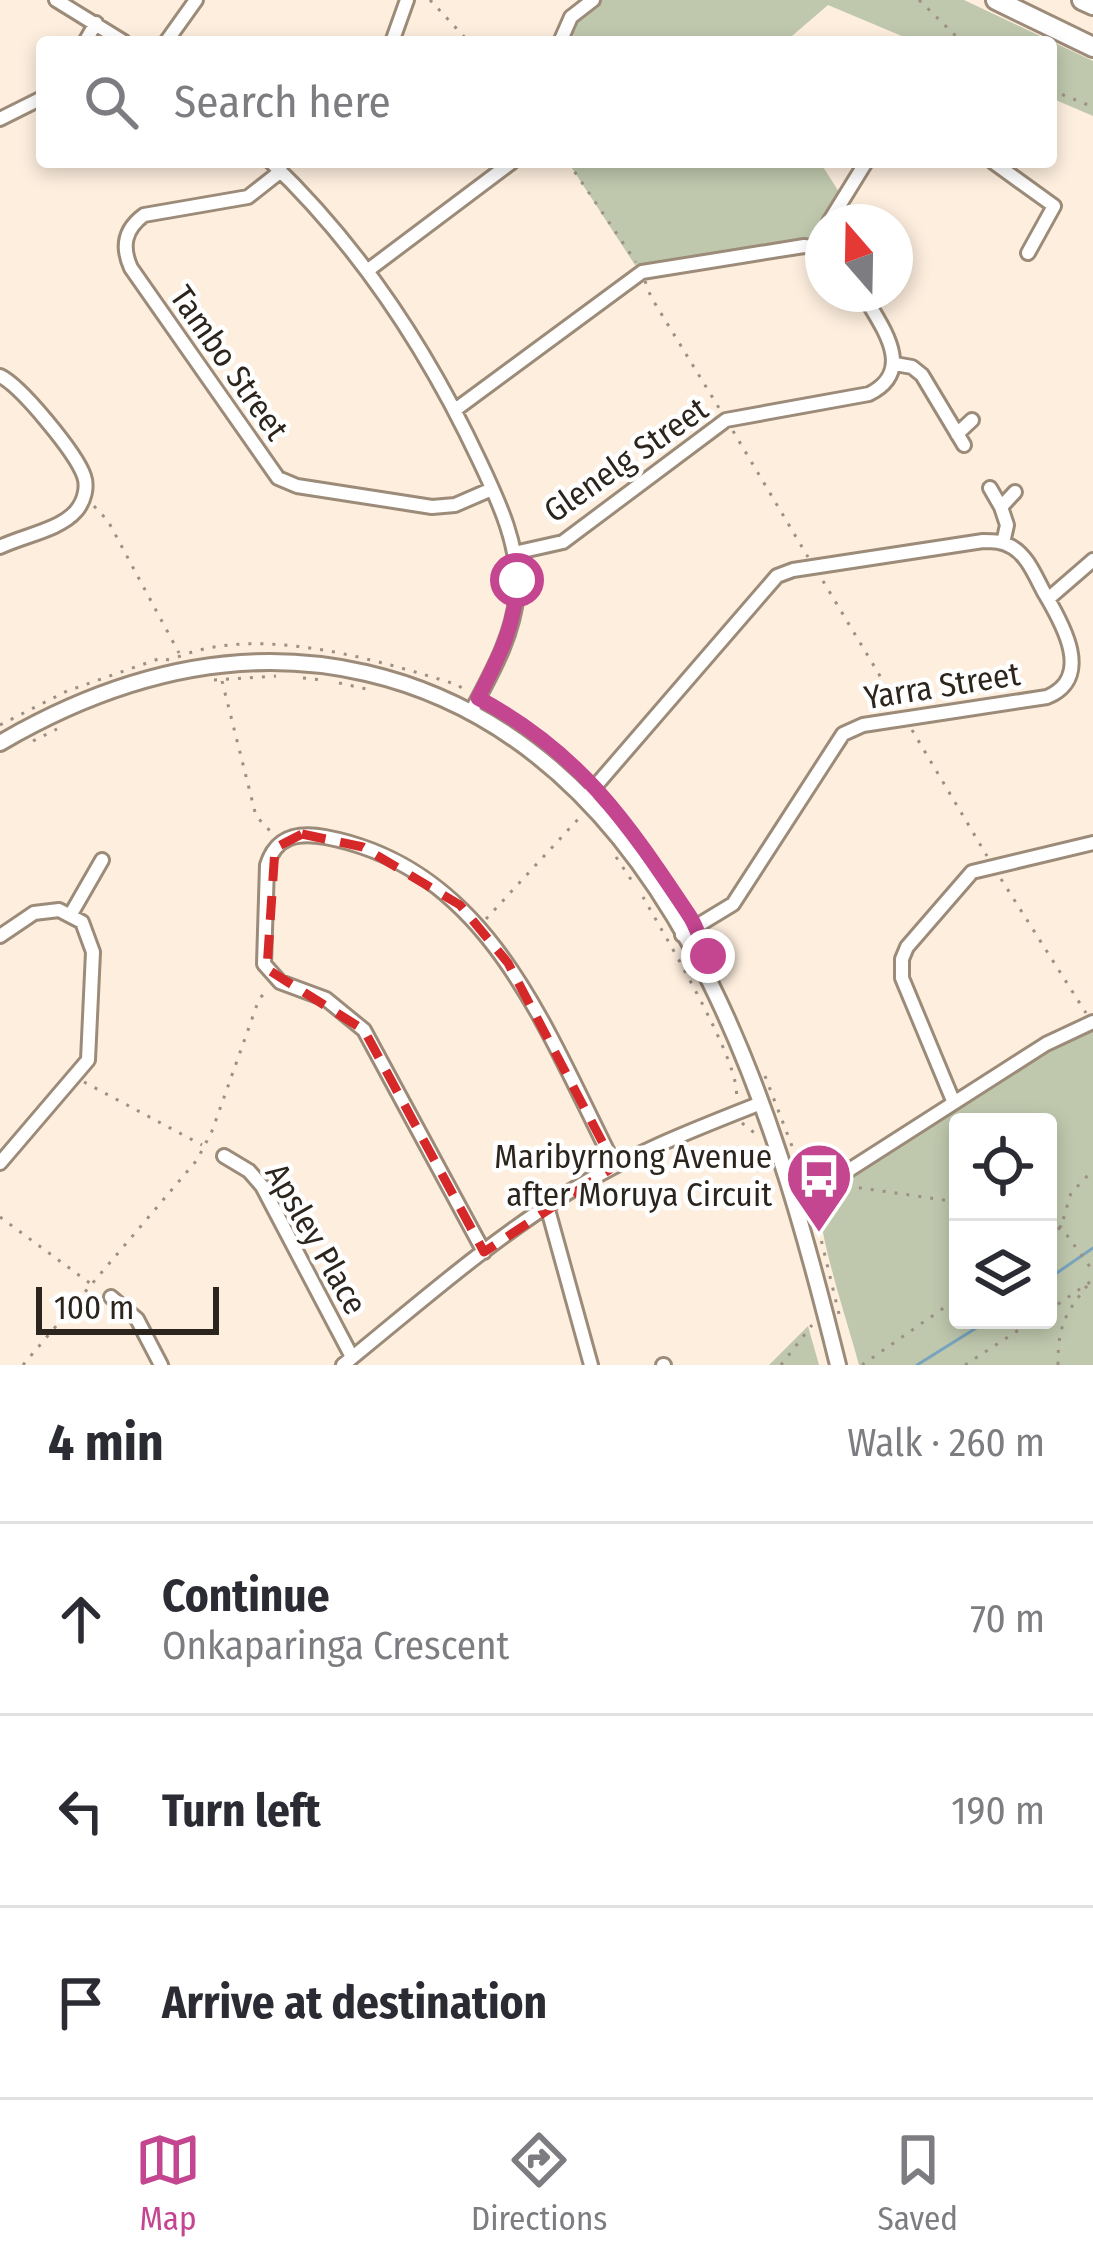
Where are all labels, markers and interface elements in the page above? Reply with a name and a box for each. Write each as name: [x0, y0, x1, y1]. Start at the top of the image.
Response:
search box: [36, 36, 1057, 168]
icon: search: [78, 69, 144, 135]
text: Search here: [174, 75, 391, 129]
north arrow: [805, 204, 913, 312]
street label: Tambo Street: [161, 278, 297, 448]
street label: Glenelg Street: [536, 389, 716, 531]
route start: [490, 553, 544, 607]
street label: Yarra Street: [861, 654, 1023, 718]
route end: [681, 929, 735, 983]
map controls: [949, 1113, 1057, 1329]
button: locate: [949, 1113, 1057, 1221]
place label: Maribyrnong Avenue after Moruya Circuit: [494, 1137, 772, 1215]
bus stop icon: Maribyrnong Avenue after Moruya Circuit: [784, 1141, 854, 1235]
street label: Apsley Place: [257, 1156, 375, 1322]
button: layers: [949, 1221, 1057, 1329]
scale bar: [36, 1281, 219, 1334]
text: 100 m: [54, 1288, 134, 1328]
text: 4 min: [48, 1412, 164, 1474]
text: Walk · 260 m: [847, 1420, 1045, 1466]
text: Continue: [162, 1569, 330, 1623]
icon: ahead: [48, 1586, 114, 1652]
text: 70 m: [970, 1596, 1045, 1642]
text: Onkaparinga Crescent: [162, 1623, 509, 1669]
icon: left: [48, 1778, 114, 1844]
text: Turn left: [162, 1784, 321, 1838]
text: 190 m: [951, 1788, 1045, 1834]
icon: arrive: [48, 1970, 114, 2036]
text: Arrive at destination: [162, 1976, 547, 2030]
tab: Map: [135, 2127, 201, 2239]
tab: Directions: [471, 2127, 607, 2239]
tab: Saved: [877, 2127, 958, 2239]

